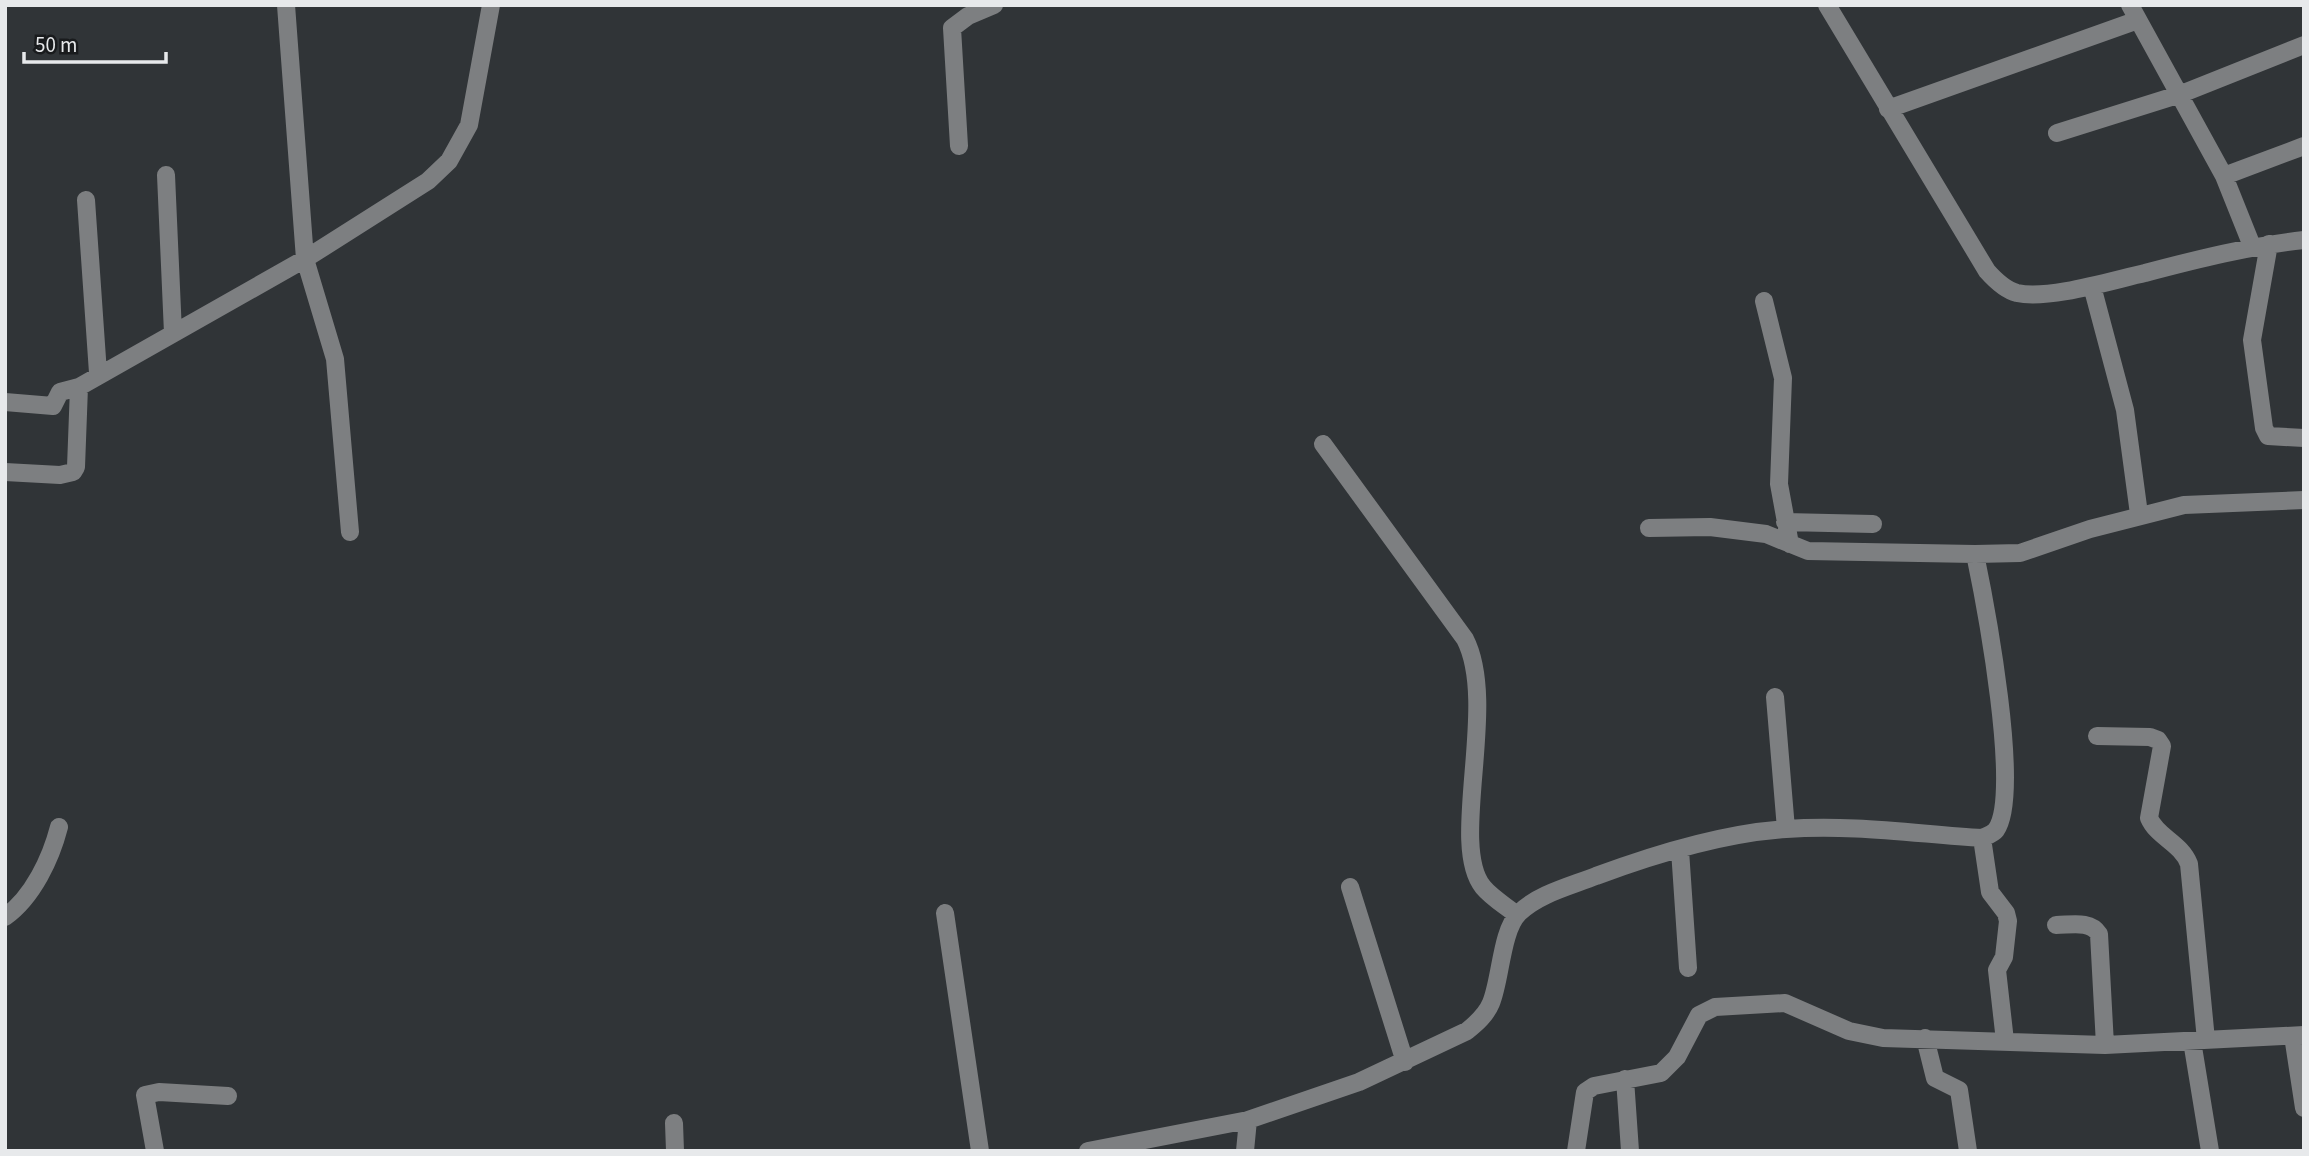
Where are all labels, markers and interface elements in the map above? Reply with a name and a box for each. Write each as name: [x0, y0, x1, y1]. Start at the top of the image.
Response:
scale bar: [24, 21, 166, 65]
text: 50 m: [35, 30, 77, 60]

